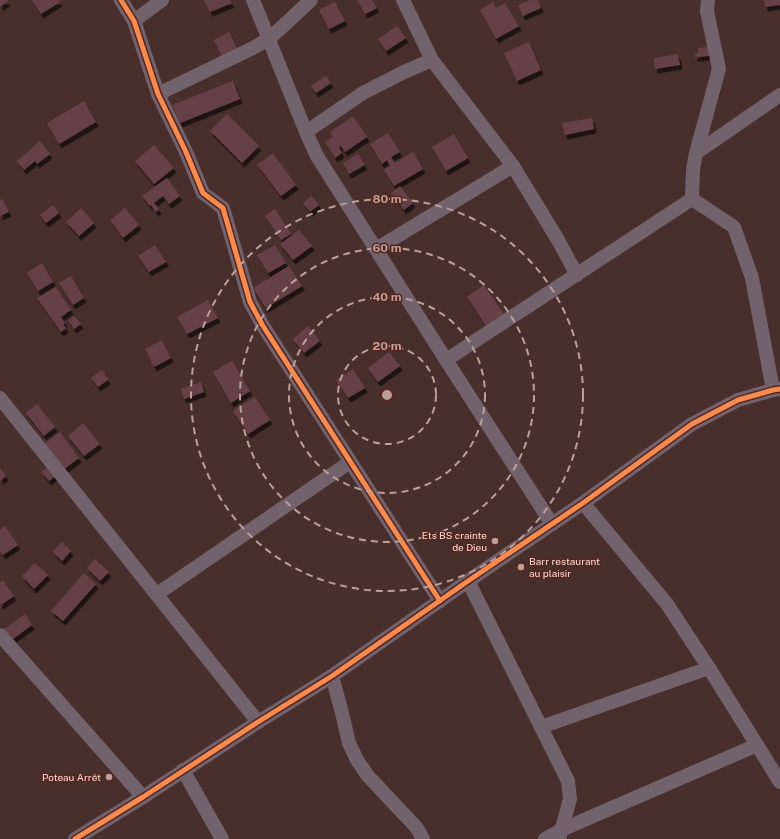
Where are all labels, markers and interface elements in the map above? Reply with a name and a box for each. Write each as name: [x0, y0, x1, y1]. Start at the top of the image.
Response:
text: 80 m: [372, 192, 402, 206]
text: 60 m: [372, 241, 402, 255]
text: 40 m: [372, 290, 402, 304]
text: 20 m: [373, 339, 402, 353]
centre of rings: [380, 388, 394, 402]
place label: Ets BS crainte de Dieu: [422, 529, 487, 553]
marker: Ets BS crainte de Dieu: [490, 536, 500, 546]
place label: Barr restaurant au plaisir: [529, 555, 600, 579]
marker: Barr restaurant au plaisir: [516, 562, 526, 572]
place label: Poteau Arrêt: [42, 771, 101, 783]
marker: Poteau Arrêt: [104, 772, 114, 782]

